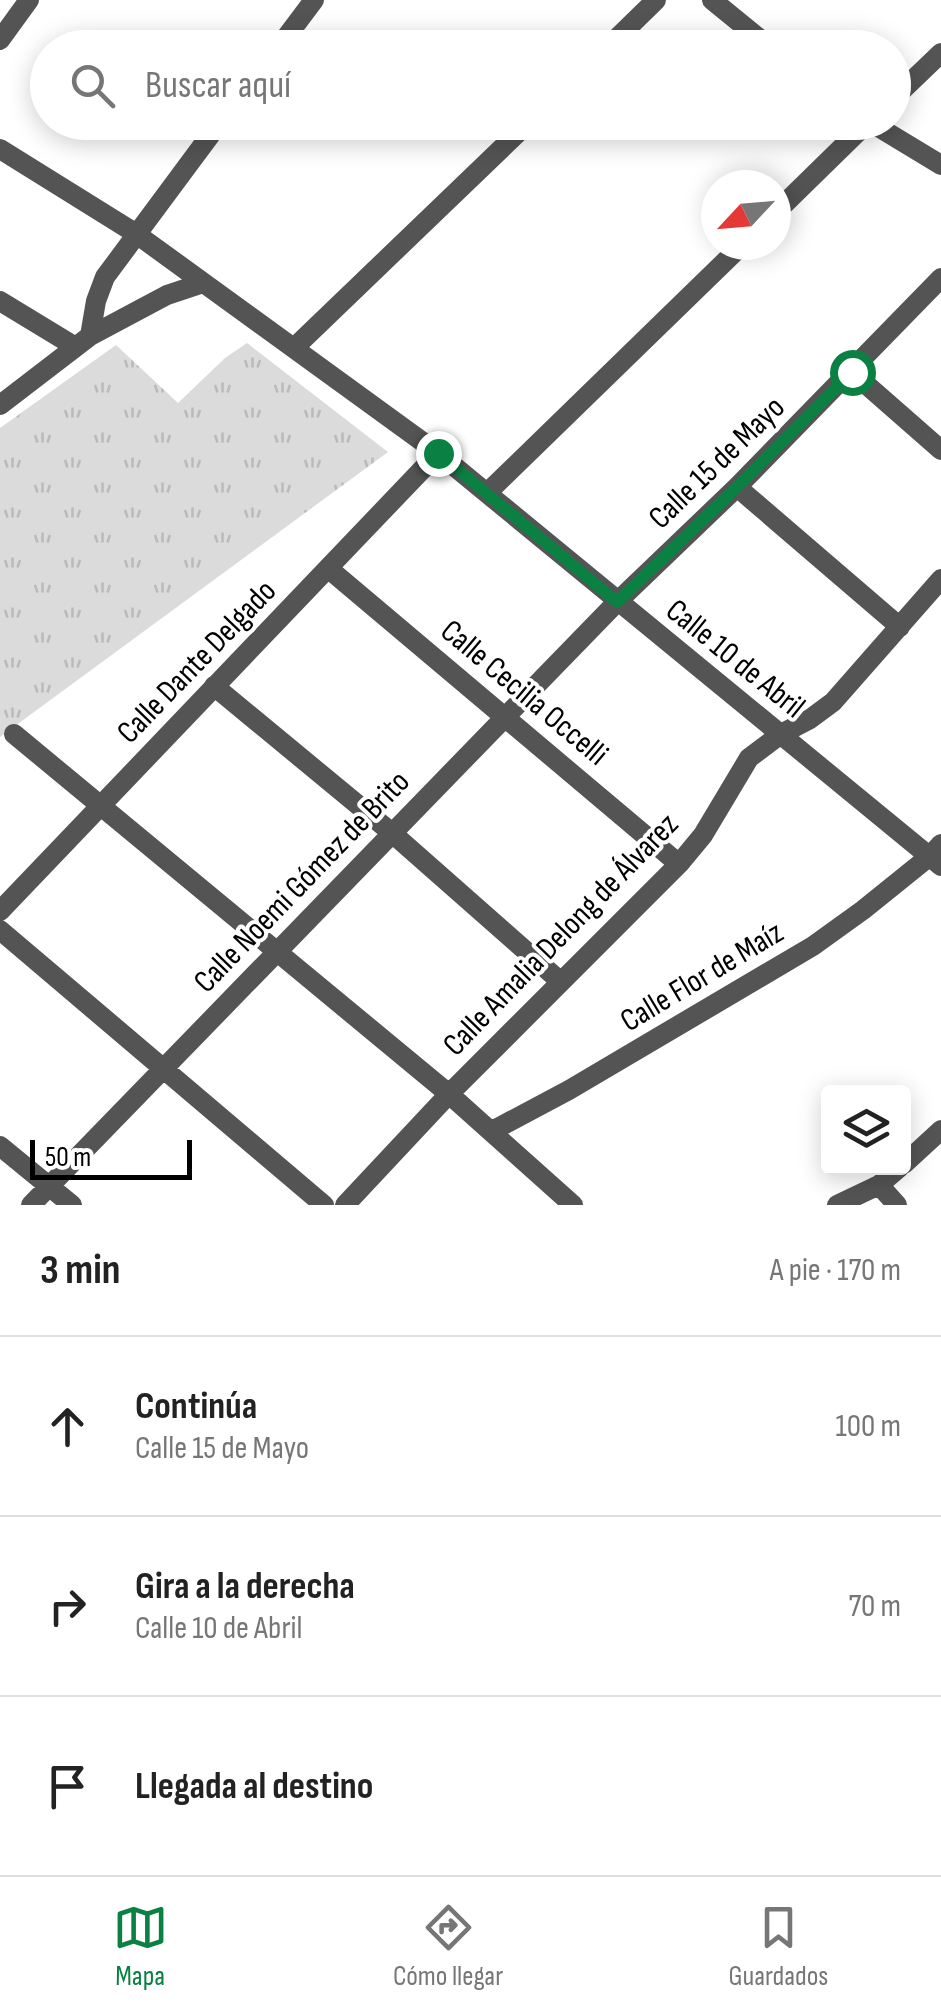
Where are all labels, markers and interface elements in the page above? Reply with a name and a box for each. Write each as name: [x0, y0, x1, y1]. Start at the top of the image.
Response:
search box: [30, 30, 911, 140]
icon: search: [65, 58, 120, 113]
text: Buscar aquí: [145, 63, 291, 108]
north arrow: [701, 170, 791, 260]
route start: [830, 350, 876, 396]
street label: Calle 15 de Mayo: [641, 389, 793, 537]
route end: [416, 431, 462, 477]
street label: Calle Dante Delgado: [109, 572, 285, 752]
street label: Calle 10 de Abril: [658, 591, 812, 727]
street label: Calle Cecilia Occelli: [432, 612, 616, 774]
street label: Calle Noemi Gómez de Brito: [186, 763, 418, 1001]
street label: Calle Amalia Delong de Álvarez: [435, 806, 687, 1064]
street label: Calle Flor de Maíz: [614, 913, 790, 1041]
map controls: [821, 1085, 911, 1175]
button: layers: [821, 1085, 911, 1175]
scale bar: [30, 1135, 192, 1180]
text: 50 m: [45, 1141, 91, 1174]
text: 3 min: [40, 1245, 120, 1296]
text: A pie · 170 m: [770, 1251, 901, 1290]
text: Continúa: [135, 1384, 257, 1429]
icon: ahead: [40, 1399, 95, 1454]
text: 100 m: [836, 1407, 901, 1446]
text: Calle 15 de Mayo: [135, 1429, 309, 1468]
text: Gira a la derecha: [135, 1564, 355, 1609]
icon: right: [40, 1579, 95, 1634]
text: 70 m: [848, 1587, 901, 1626]
text: Calle 10 de Abril: [135, 1609, 303, 1648]
icon: arrive: [40, 1759, 95, 1814]
text: Llegada al destino: [135, 1764, 373, 1809]
tab: Mapa: [113, 1900, 168, 1993]
tab: Cómo llegar: [393, 1900, 503, 1993]
tab: Guardados: [728, 1900, 828, 1993]

